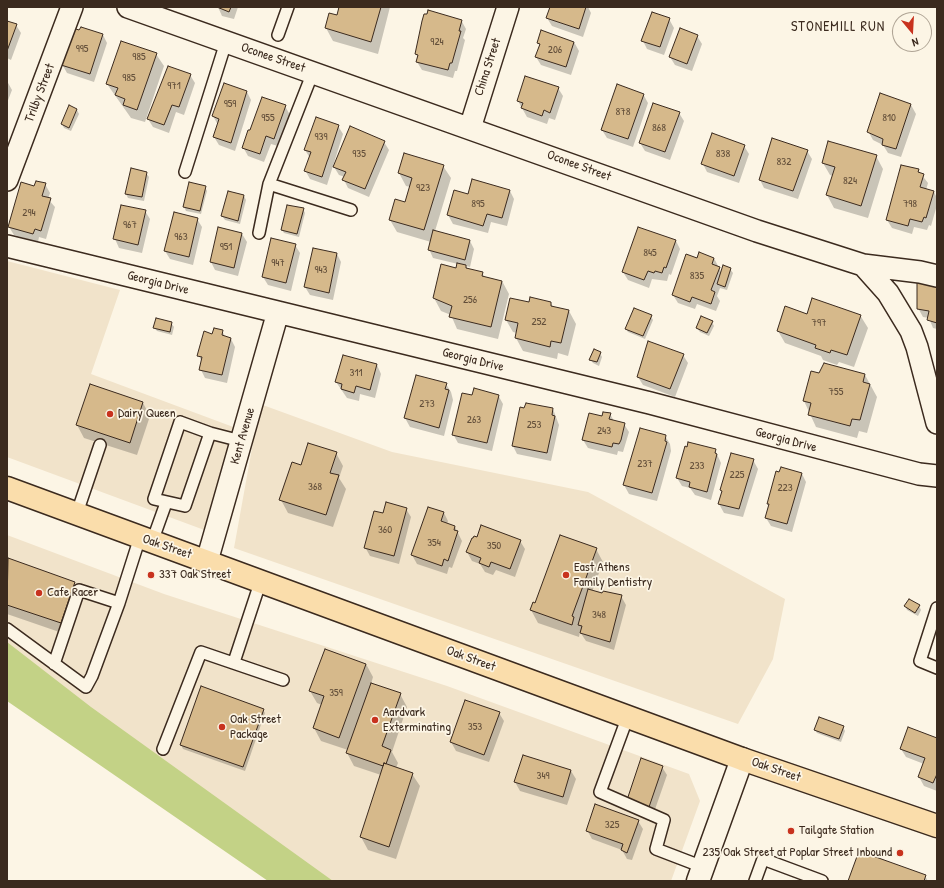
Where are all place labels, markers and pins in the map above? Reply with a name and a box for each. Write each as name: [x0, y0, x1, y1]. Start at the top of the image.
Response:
place label: Dairy Queen: [118, 406, 176, 422]
marker: Dairy Queen: [105, 409, 115, 419]
place label: East Athens Family Dentistry: [574, 560, 652, 591]
place label: 337 Oak Street: [159, 567, 231, 583]
marker: 337 Oak Street: [146, 570, 156, 580]
marker: East Athens Family Dentistry: [561, 570, 571, 580]
place label: Cafe Racer: [47, 585, 98, 601]
marker: Cafe Racer: [34, 588, 44, 598]
place label: Aardvark Exterminating: [383, 705, 451, 736]
place label: Oak Street Package: [230, 712, 281, 743]
marker: Aardvark Exterminating: [370, 715, 380, 725]
marker: Oak Street Package: [217, 722, 227, 732]
place label: Tailgate Station: [799, 823, 874, 839]
marker: Tailgate Station: [786, 826, 796, 836]
place label: 235 Oak Street at Poplar Street Inbound: [703, 845, 892, 861]
marker: 235 Oak Street at Poplar Street Inbound: [895, 848, 905, 858]

